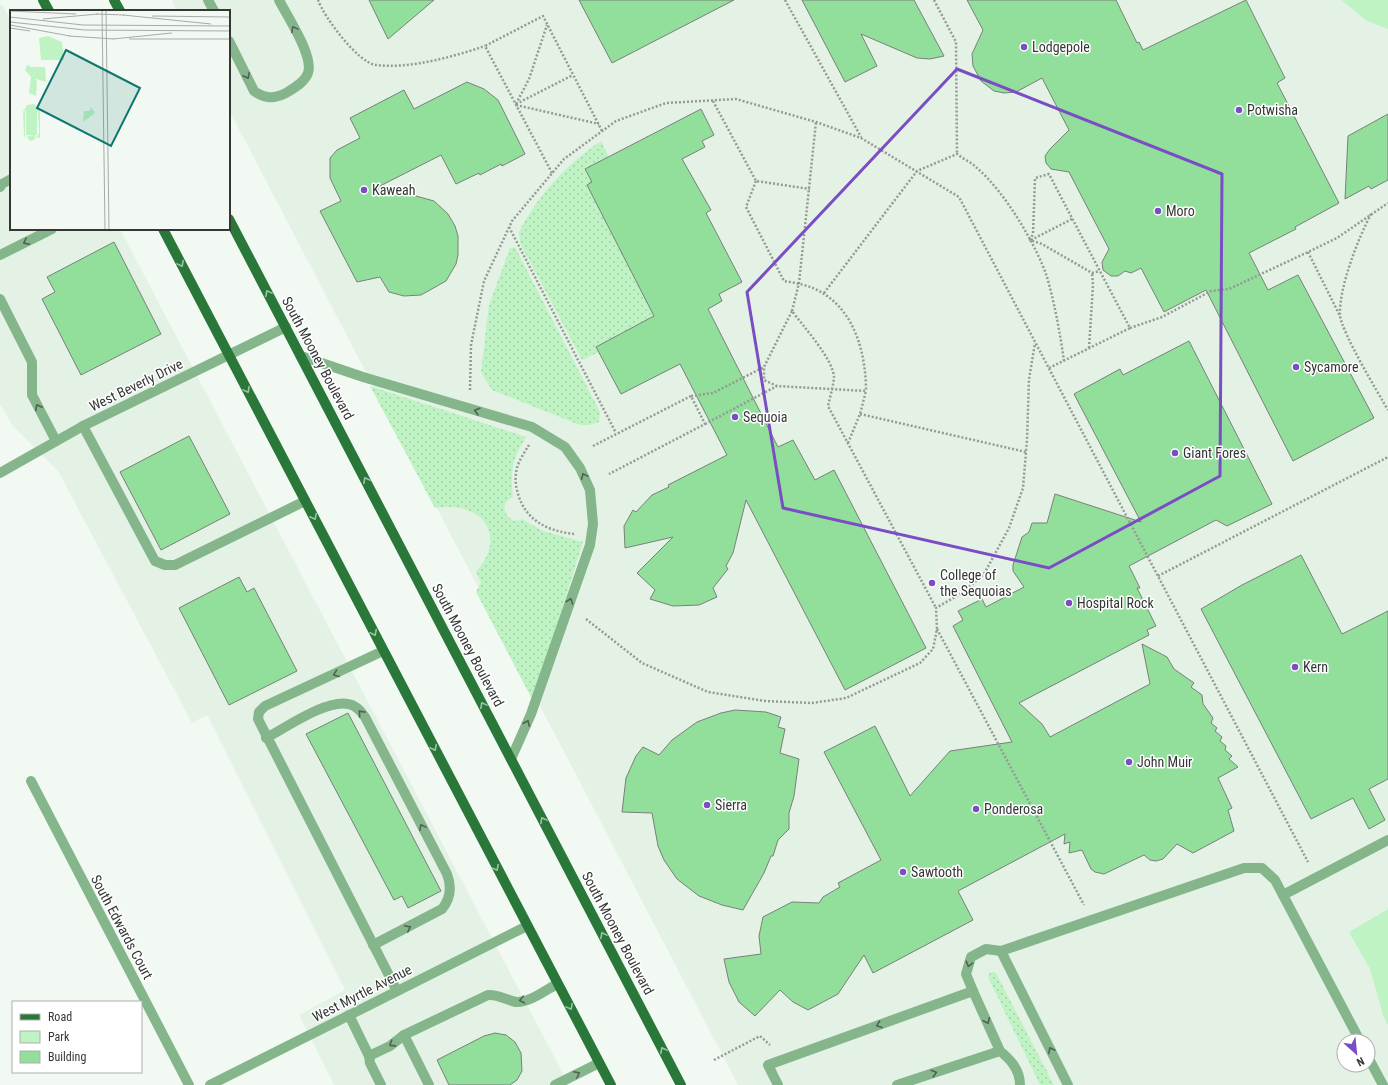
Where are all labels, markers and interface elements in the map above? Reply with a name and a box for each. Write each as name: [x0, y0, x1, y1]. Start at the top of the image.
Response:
inset map: [10, 10, 230, 230]
one-way arrow: [291, 26, 298, 33]
place label: Lodgepole: [1032, 39, 1090, 55]
marker: Lodgepole: [1019, 42, 1029, 52]
one-way arrow: [242, 72, 250, 79]
place label: Potwisha: [1247, 102, 1298, 118]
marker: Potwisha: [1234, 105, 1244, 115]
place label: Kaweah: [372, 182, 415, 198]
marker: Kaweah: [359, 185, 369, 195]
place label: Moro: [1166, 203, 1195, 219]
marker: Moro: [1153, 206, 1163, 216]
one-way arrow: [23, 237, 30, 245]
one-way arrow: [177, 259, 184, 267]
one-way arrow: [265, 290, 273, 297]
street label: South Mooney Boulevard: [279, 294, 357, 422]
street label: West Beverly Drive: [87, 355, 186, 415]
place label: Sycamore: [1304, 359, 1359, 375]
marker: Sycamore: [1291, 362, 1301, 372]
one-way arrow: [243, 385, 250, 393]
one-way arrow: [35, 403, 43, 411]
one-way arrow: [474, 407, 481, 416]
place label: Sequoia: [743, 409, 788, 425]
marker: Sequoia: [730, 412, 740, 422]
place label: Giant Fores: [1183, 445, 1246, 461]
marker: Giant Fores: [1170, 448, 1180, 458]
one-way arrow: [581, 472, 589, 480]
one-way arrow: [363, 477, 371, 485]
one-way arrow: [309, 513, 317, 521]
place label: College of the Sequoias: [940, 567, 1012, 599]
marker: College of the Sequoias: [927, 578, 937, 588]
street label: South Mooney Boulevard: [429, 581, 507, 709]
place label: Hospital Rock: [1077, 595, 1154, 611]
one-way arrow: [565, 597, 574, 604]
marker: Hospital Rock: [1064, 598, 1074, 608]
one-way arrow: [369, 628, 377, 636]
place label: Kern: [1303, 659, 1328, 675]
marker: Kern: [1290, 662, 1300, 672]
one-way arrow: [332, 670, 339, 678]
one-way arrow: [480, 701, 488, 709]
one-way arrow: [358, 710, 365, 718]
one-way arrow: [522, 720, 530, 727]
one-way arrow: [429, 744, 437, 751]
place label: John Muir: [1137, 754, 1192, 770]
marker: John Muir: [1124, 757, 1134, 767]
place label: Sierra: [715, 797, 747, 813]
marker: Sierra: [702, 800, 712, 810]
place label: Ponderosa: [984, 801, 1043, 817]
marker: Ponderosa: [971, 804, 981, 814]
one-way arrow: [540, 817, 548, 824]
one-way arrow: [420, 824, 427, 831]
one-way arrow: [491, 864, 499, 871]
place label: Sawtooth: [911, 864, 963, 880]
marker: Sawtooth: [898, 867, 908, 877]
street label: South Mooney Boulevard: [579, 869, 657, 997]
street label: South Edwards Court: [88, 872, 156, 982]
one-way arrow: [404, 925, 411, 932]
one-way arrow: [601, 932, 608, 939]
one-way arrow: [965, 960, 974, 967]
street label: West Myrtle Avenue: [310, 961, 415, 1025]
one-way arrow: [519, 996, 526, 1004]
legend: [12, 1001, 142, 1073]
one-way arrow: [565, 1003, 573, 1011]
text: Road: [48, 1010, 72, 1024]
one-way arrow: [982, 1016, 990, 1024]
one-way arrow: [875, 1020, 882, 1029]
text: Park: [48, 1030, 70, 1044]
north arrow: [1336, 1033, 1376, 1073]
one-way arrow: [389, 1039, 396, 1046]
one-way arrow: [661, 1047, 668, 1055]
one-way arrow: [1048, 1047, 1055, 1054]
text: Building: [48, 1050, 86, 1064]
text: N: [1354, 1054, 1366, 1069]
one-way arrow: [930, 1069, 937, 1077]
one-way arrow: [573, 1071, 580, 1079]

